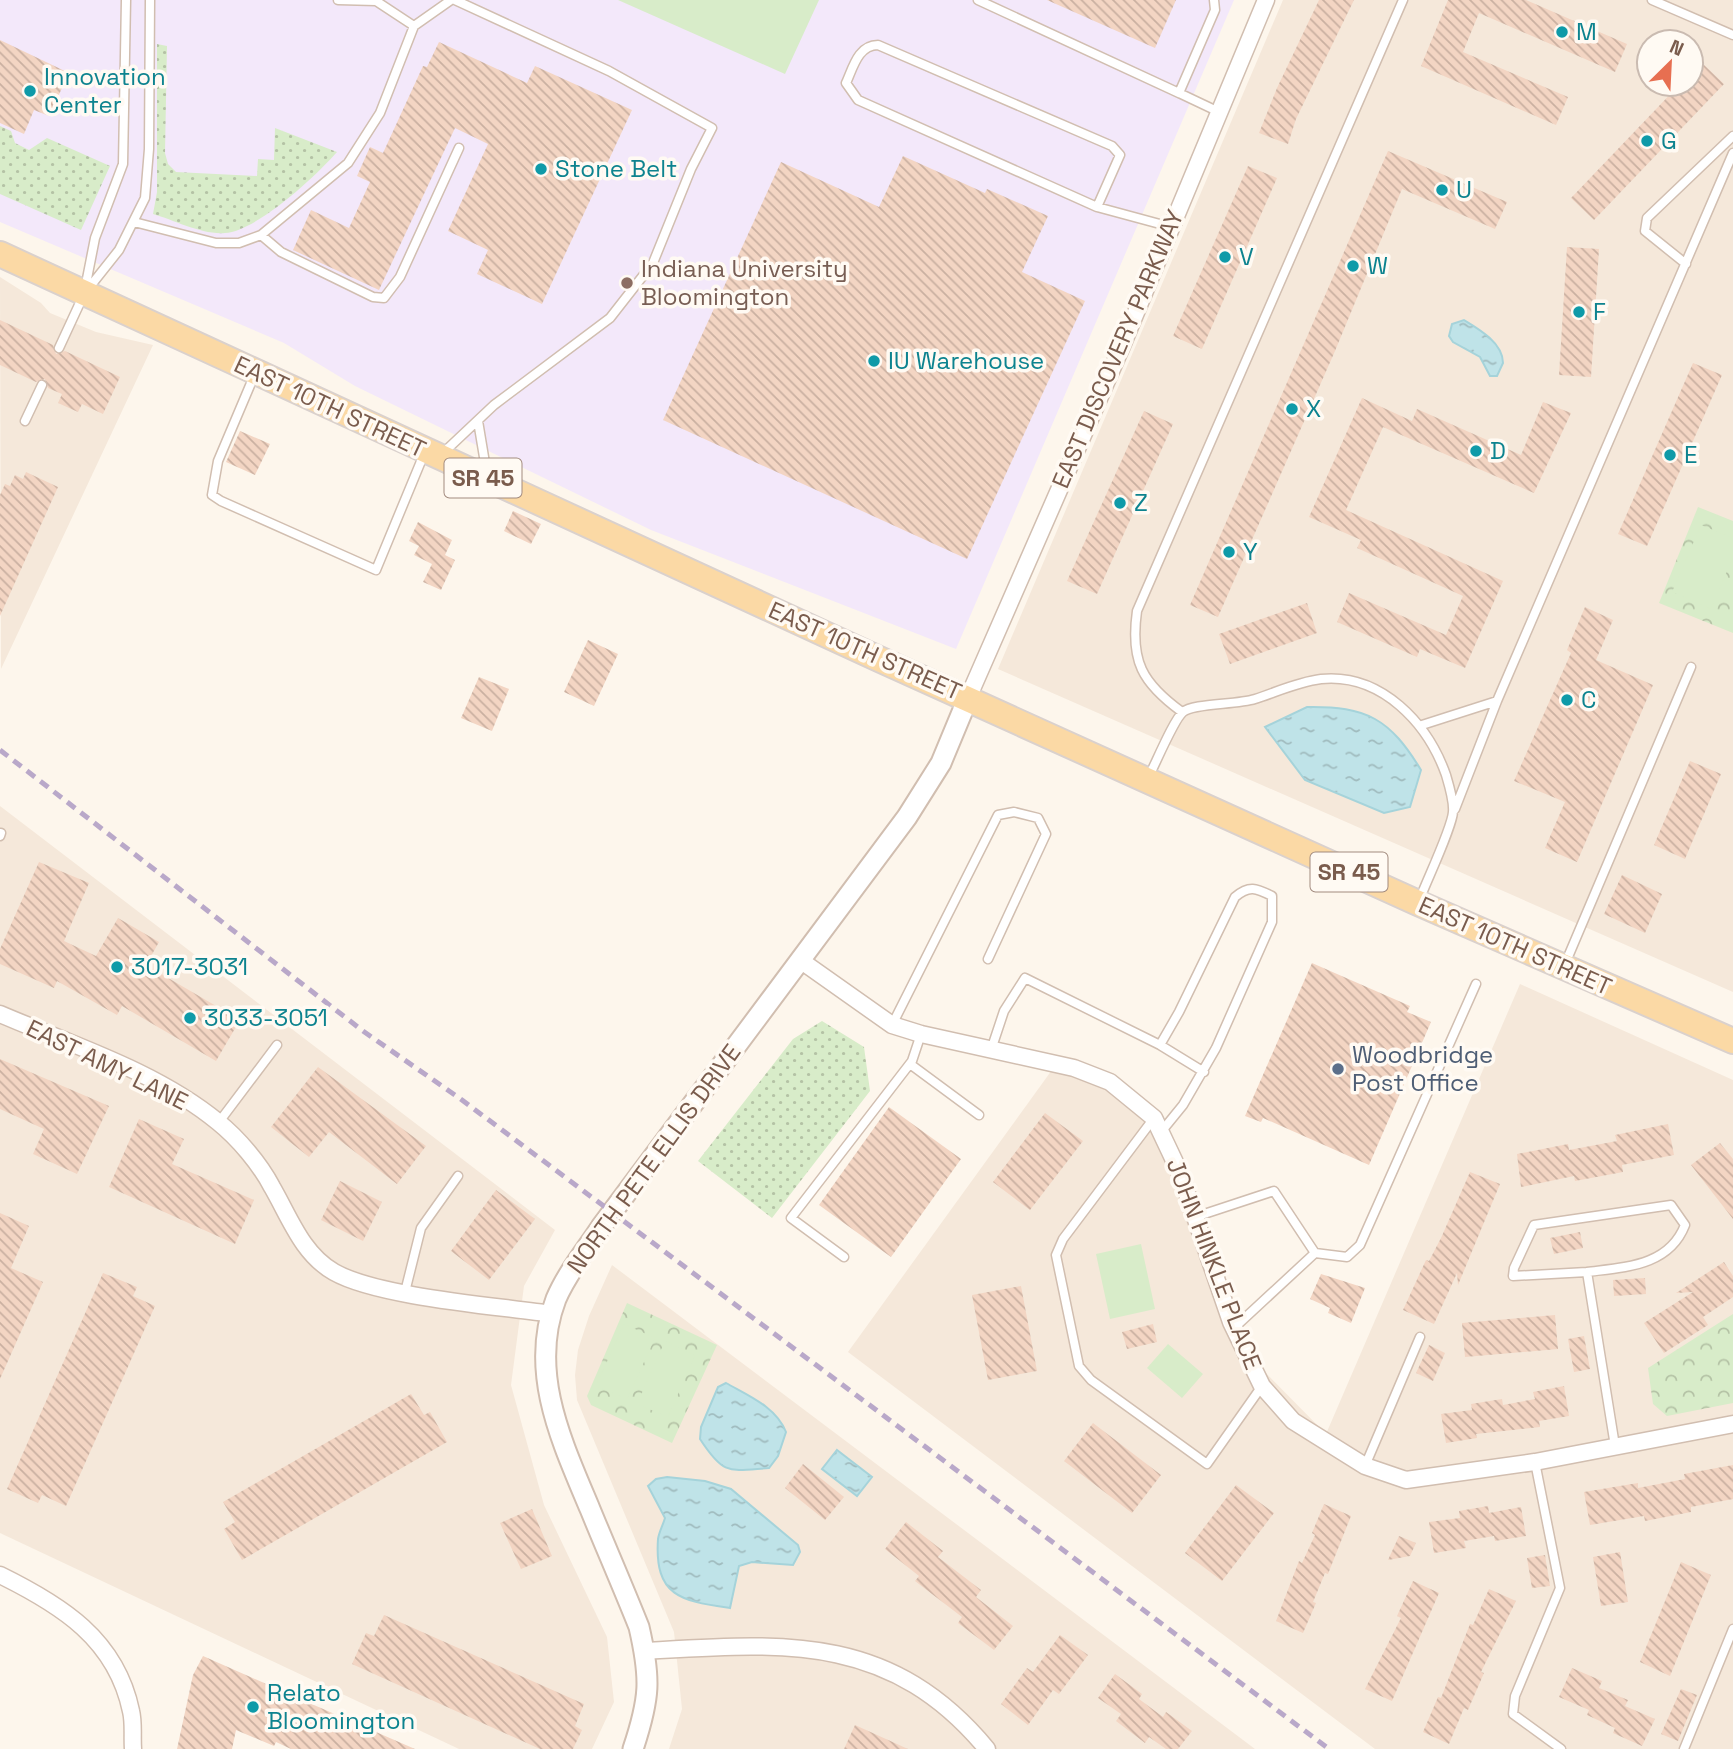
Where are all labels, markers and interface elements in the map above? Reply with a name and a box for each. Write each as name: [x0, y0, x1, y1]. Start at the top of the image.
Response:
place label: M: [1576, 16, 1597, 47]
marker: M: [1554, 24, 1570, 40]
north arrow: [1635, 28, 1705, 98]
text: N: [1666, 34, 1688, 62]
place label: Innovation Center: [44, 61, 166, 120]
marker: Innovation Center: [22, 83, 38, 99]
place label: G: [1661, 125, 1677, 156]
marker: G: [1639, 133, 1655, 149]
place label: Stone Belt: [555, 153, 677, 184]
marker: Stone Belt: [533, 161, 549, 177]
place label: U: [1456, 174, 1472, 205]
marker: U: [1434, 182, 1450, 198]
street label: EAST DISCOVERY PARKWAY: [1045, 204, 1191, 493]
place label: V: [1239, 241, 1254, 272]
marker: V: [1217, 249, 1233, 265]
place label: W: [1367, 250, 1388, 281]
place label: Indiana University Bloomington: [641, 253, 848, 312]
marker: W: [1345, 258, 1361, 274]
marker: Indiana University Bloomington: [619, 275, 635, 291]
place label: F: [1593, 296, 1606, 327]
marker: F: [1571, 304, 1587, 320]
place label: IU Warehouse: [888, 345, 1044, 376]
street label: EAST 10TH STREET: [229, 349, 431, 465]
marker: IU Warehouse: [866, 353, 882, 369]
place label: X: [1306, 393, 1321, 424]
marker: X: [1284, 401, 1300, 417]
place label: D: [1490, 435, 1506, 466]
place label: E: [1684, 439, 1698, 470]
marker: D: [1468, 443, 1484, 459]
marker: E: [1662, 447, 1678, 463]
road number: SR 45: [444, 458, 522, 498]
place label: Z: [1134, 487, 1148, 518]
marker: Z: [1112, 495, 1128, 511]
place label: Y: [1243, 536, 1258, 567]
marker: Y: [1221, 544, 1237, 560]
street label: EAST 10TH STREET: [764, 594, 967, 707]
place label: C: [1581, 684, 1596, 715]
marker: C: [1559, 692, 1575, 708]
road number: SR 45: [1310, 852, 1388, 892]
street label: EAST 10TH STREET: [1414, 889, 1617, 1002]
place label: 3017-3031: [131, 951, 248, 982]
marker: 3017-3031: [109, 959, 125, 975]
place label: 3033-3051: [204, 1002, 328, 1033]
marker: 3033-3051: [182, 1010, 198, 1026]
street label: EAST AMY LANE: [21, 1012, 193, 1117]
street label: NORTH PETE ELLIS DRIVE: [560, 1038, 747, 1280]
place label: Woodbridge Post Office: [1352, 1039, 1493, 1098]
marker: Woodbridge Post Office: [1330, 1061, 1346, 1077]
street label: JOHN HINKLE PLACE: [1160, 1154, 1269, 1374]
place label: Relato Bloomington: [267, 1677, 415, 1736]
marker: Relato Bloomington: [245, 1699, 261, 1715]

